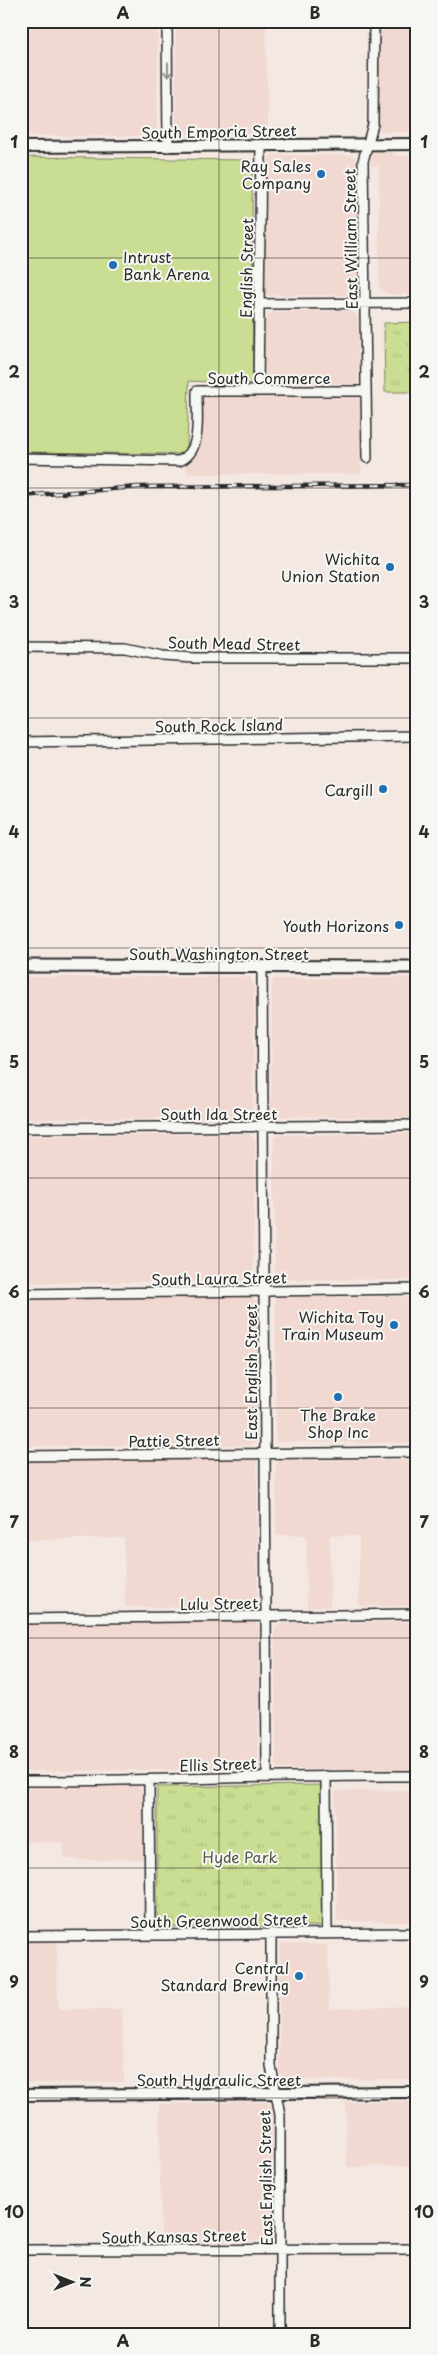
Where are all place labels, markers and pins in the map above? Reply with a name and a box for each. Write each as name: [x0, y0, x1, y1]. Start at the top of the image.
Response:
place label: Ray Sales Company: [240, 154, 311, 194]
marker: Ray Sales Company: [315, 168, 327, 180]
place label: Intrust Bank Arena: [123, 245, 211, 285]
marker: Intrust Bank Arena: [107, 259, 119, 271]
place label: Wichita Union Station: [281, 547, 381, 587]
marker: Wichita Union Station: [384, 561, 396, 573]
place label: Cargill: [324, 778, 373, 801]
marker: Cargill: [377, 783, 389, 795]
place label: Youth Horizons: [283, 914, 389, 937]
marker: Youth Horizons: [393, 919, 405, 931]
place label: Wichita Toy Train Museum: [281, 1305, 384, 1345]
marker: Wichita Toy Train Museum: [388, 1319, 400, 1331]
marker: The Brake Shop Inc: [332, 1391, 344, 1403]
place label: The Brake Shop Inc: [300, 1403, 376, 1443]
place label: Central Standard Brewing: [160, 1956, 289, 1996]
marker: Central Standard Brewing: [293, 1970, 305, 1982]

